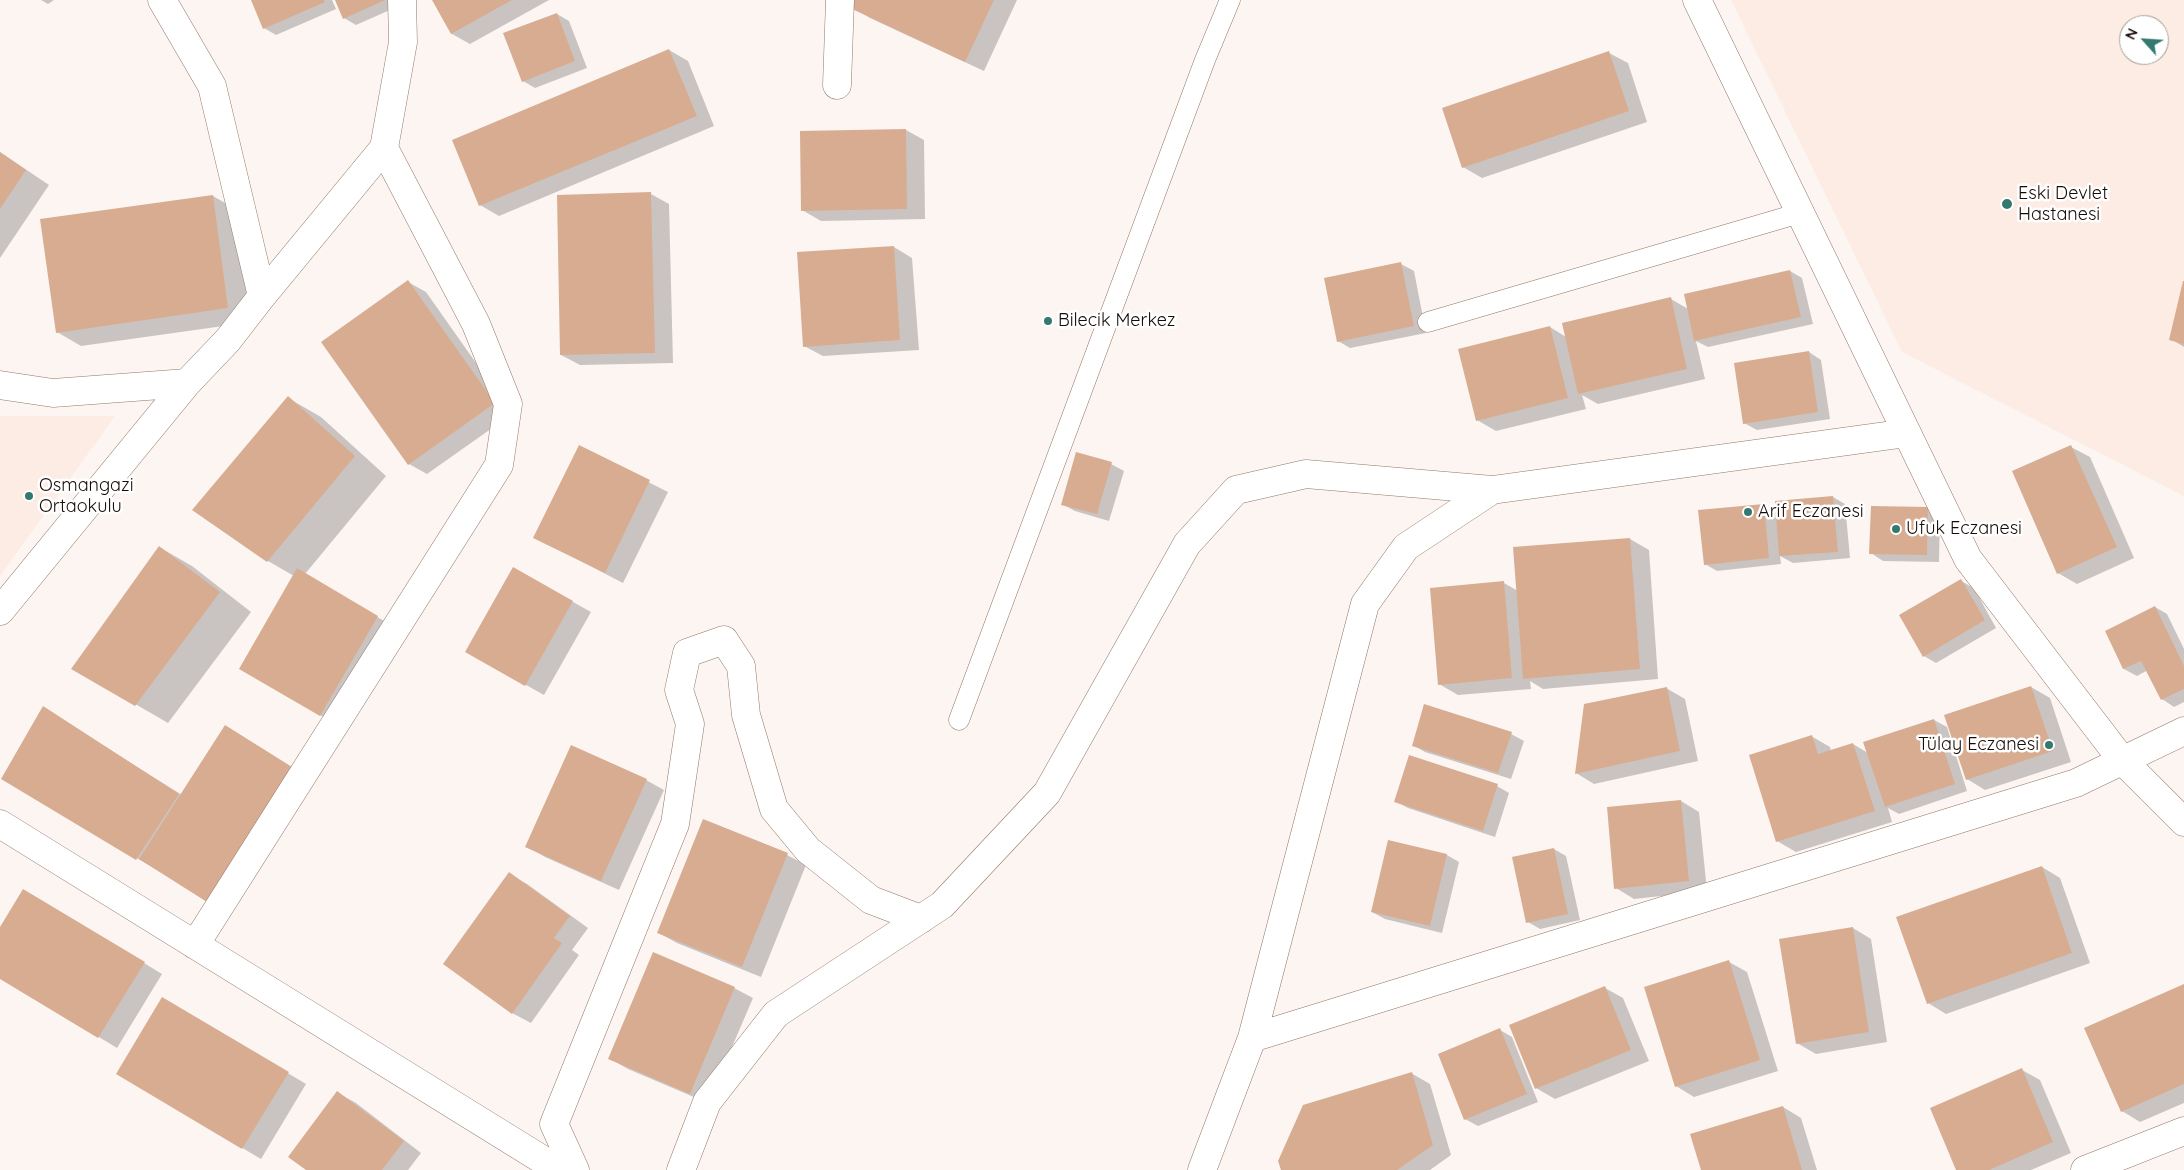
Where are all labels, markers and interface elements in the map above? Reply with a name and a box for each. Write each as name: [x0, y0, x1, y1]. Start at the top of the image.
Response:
north arrow: [2119, 15, 2169, 65]
text: N: [2121, 25, 2142, 42]
place label: Eski Devlet Hastanesi: [2018, 183, 2108, 225]
marker: Eski Devlet Hastanesi: [2000, 197, 2014, 211]
place label: Bilecik Merkez: [1058, 310, 1175, 332]
marker: Bilecik Merkez: [1042, 315, 1054, 327]
place label: Osmangazi Ortaokulu: [39, 475, 133, 518]
marker: Osmangazi Ortaokulu: [23, 490, 35, 502]
place label: Arif Eczanesi: [1758, 501, 1864, 523]
marker: Arif Eczanesi: [1742, 506, 1754, 518]
place label: Ufuk Eczanesi: [1906, 518, 2022, 540]
marker: Ufuk Eczanesi: [1890, 523, 1902, 535]
place label: Tülay Eczanesi: [1918, 734, 2039, 756]
marker: Tülay Eczanesi: [2043, 739, 2055, 751]

